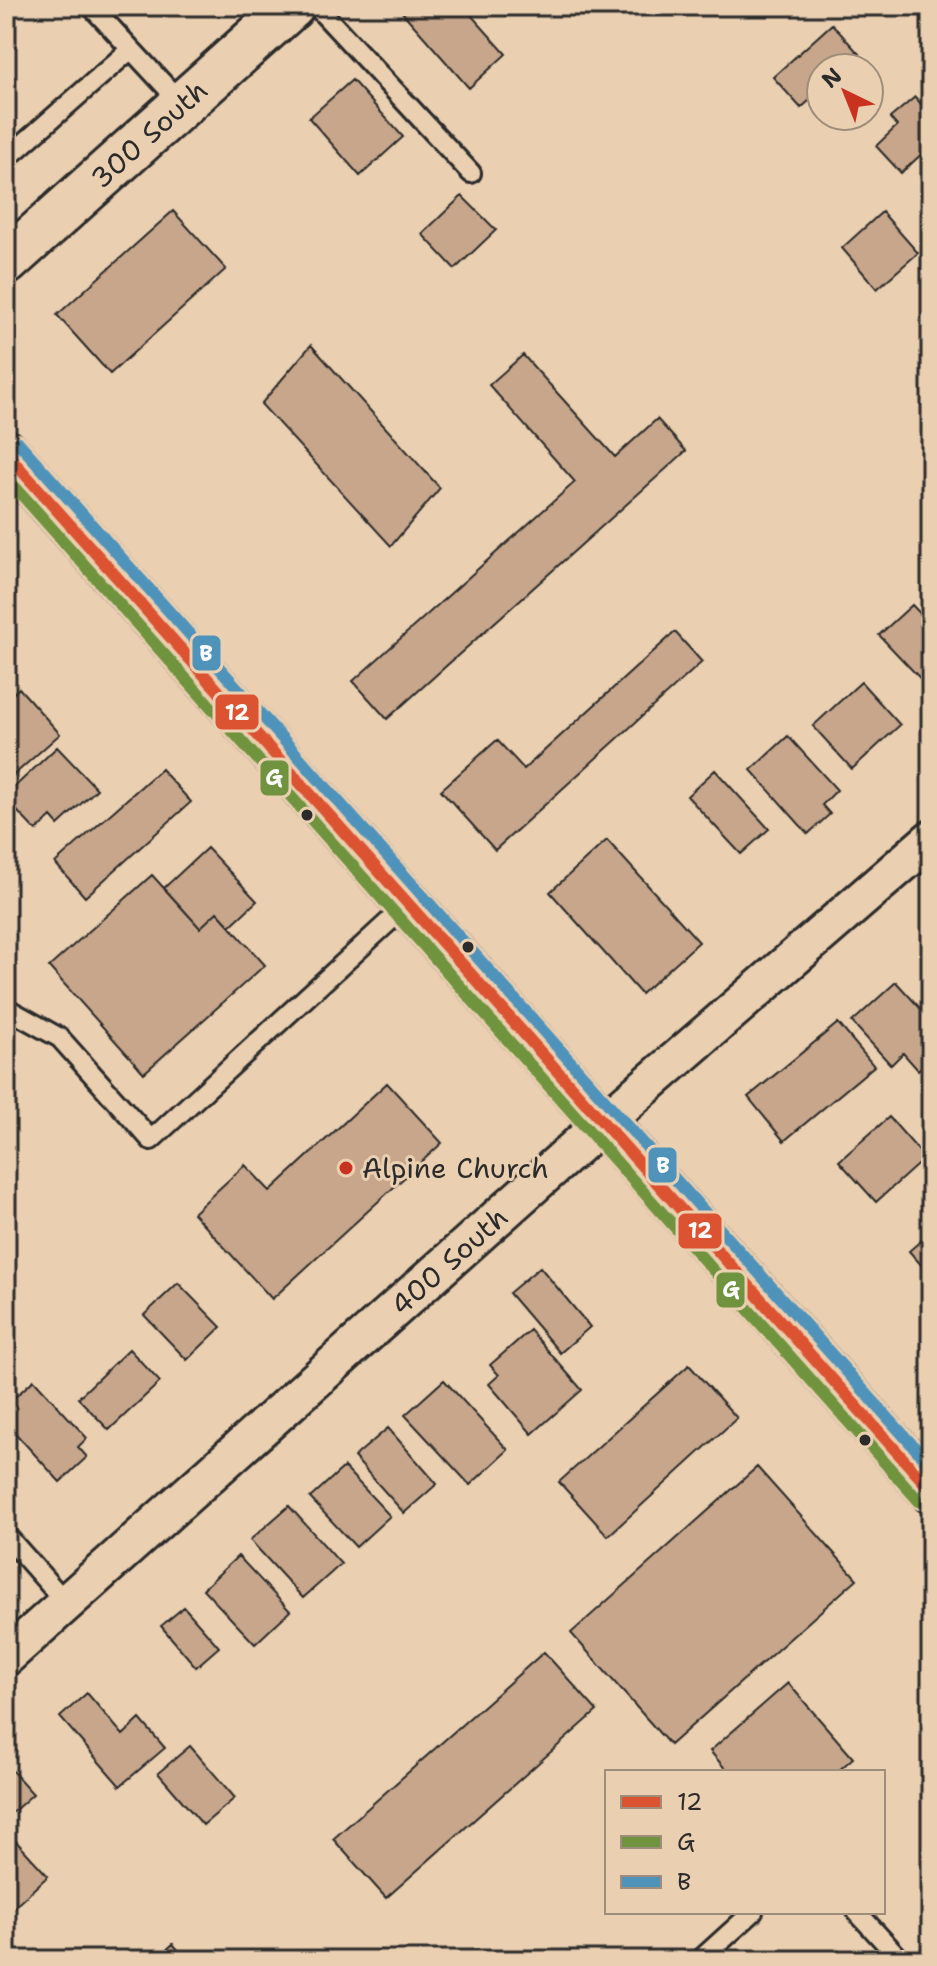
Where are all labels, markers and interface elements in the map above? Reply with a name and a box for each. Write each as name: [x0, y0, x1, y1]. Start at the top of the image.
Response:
north arrow: [805, 52, 885, 132]
text: N: [815, 61, 848, 94]
street label: 300 South: [82, 71, 216, 197]
line badge: B: [191, 634, 222, 672]
text: B: [199, 639, 213, 668]
line badge: 12: [214, 693, 260, 731]
text: 12: [225, 698, 249, 727]
line badge: G: [259, 759, 290, 797]
text: G: [265, 763, 283, 792]
unlabelled marker: [299, 807, 315, 823]
unlabelled marker: [460, 939, 476, 955]
line badge: B: [647, 1146, 678, 1184]
place label: Alpine Church: [362, 1149, 549, 1187]
text: B: [656, 1151, 670, 1180]
marker: Alpine Church: [337, 1159, 355, 1177]
street label: 400 South: [382, 1198, 516, 1324]
line badge: 12: [677, 1212, 723, 1250]
text: 12: [688, 1216, 712, 1245]
line badge: G: [715, 1271, 746, 1309]
text: G: [722, 1275, 740, 1304]
unlabelled marker: [857, 1432, 873, 1448]
legend: [605, 1770, 885, 1914]
text: 12: [677, 1786, 703, 1818]
text: G: [677, 1826, 695, 1858]
text: B: [677, 1866, 691, 1898]

